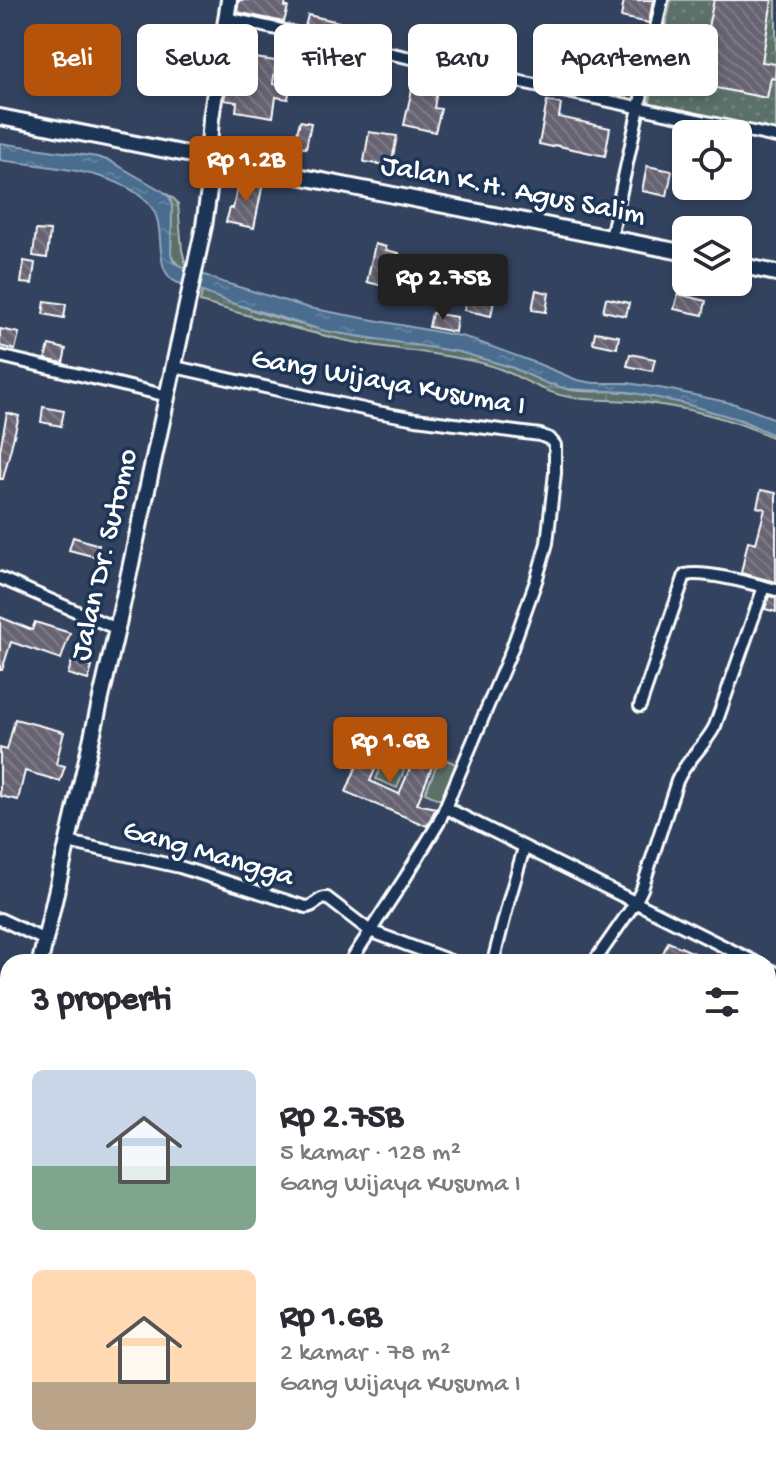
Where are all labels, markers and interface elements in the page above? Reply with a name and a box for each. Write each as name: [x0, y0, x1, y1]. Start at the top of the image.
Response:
chip: Beli: [24, 24, 121, 96]
chip: Sewa: [137, 24, 258, 96]
chip: Filter: [274, 24, 392, 96]
chip: Baru: [408, 24, 517, 96]
chip: Apartemen: [533, 24, 718, 96]
map controls: [672, 120, 752, 296]
button: locate: [672, 120, 752, 200]
pin: Rp 1.2B: [172, 136, 320, 204]
text: Rp 1.2B: [207, 146, 285, 177]
street label: Jalan K.H. Agus Salim: [378, 149, 648, 235]
button: layers: [672, 216, 752, 296]
pin: Rp 2.75B: [360, 254, 526, 322]
text: Rp 2.75B: [396, 264, 490, 295]
street label: Gang Wijaya Kusuma I: [248, 343, 528, 425]
street label: Jalan Dr. Sutomo: [65, 446, 147, 664]
pin: Rp 1.6B: [316, 717, 464, 785]
text: Rp 1.6B: [351, 727, 429, 758]
street label: Gang Mangga: [118, 814, 299, 897]
icon: filters: [700, 980, 744, 1024]
text: 3 properti: [32, 982, 172, 1022]
text: Rp 2.75B: [280, 1099, 403, 1139]
icon: home: [96, 1102, 192, 1198]
text: 5 kamar · 128 m²: [280, 1139, 461, 1170]
text: Gang Wijaya Kusuma I: [280, 1170, 521, 1201]
text: Rp 1.6B: [280, 1299, 382, 1339]
icon: home: [96, 1302, 192, 1398]
text: 2 kamar · 78 m²: [280, 1339, 450, 1370]
text: Gang Wijaya Kusuma I: [280, 1370, 521, 1401]

